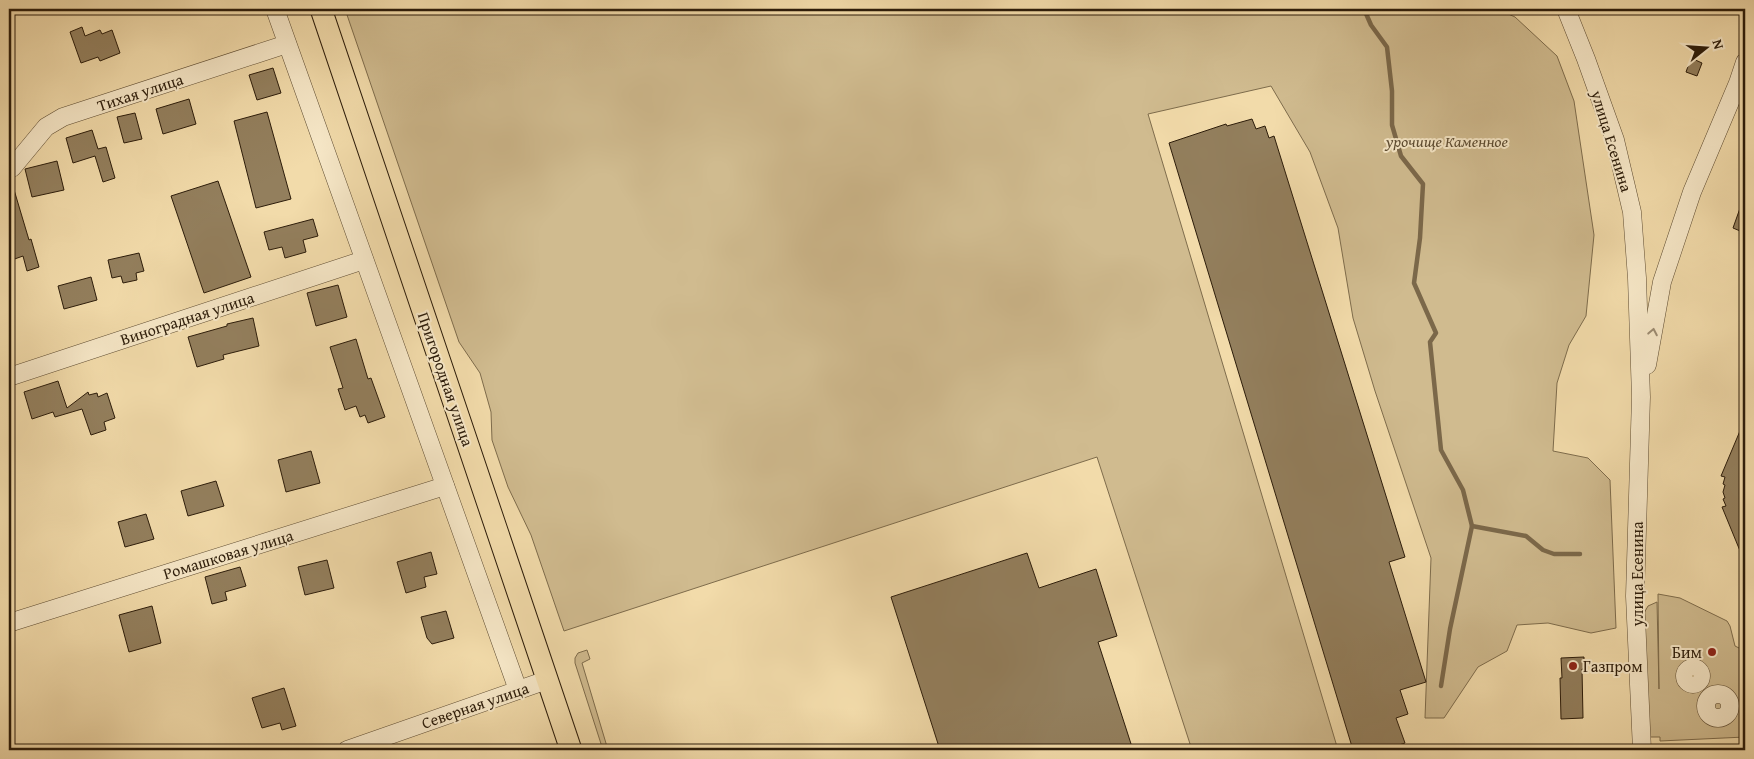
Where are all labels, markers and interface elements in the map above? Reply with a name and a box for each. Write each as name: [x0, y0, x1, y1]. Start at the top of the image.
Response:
north arrow: [1682, 22, 1732, 72]
text: N: [1708, 37, 1730, 52]
street label: Тихая улица: [94, 67, 186, 117]
street label: улица Есенина: [1585, 86, 1639, 195]
park label: урочище Каменное: [1384, 129, 1508, 153]
street label: Виноградная улица: [117, 285, 257, 351]
street label: Пригородная улица: [412, 309, 480, 450]
one-way arrow: [1647, 328, 1658, 336]
street label: улица Есенина: [1625, 521, 1649, 628]
street label: Ромашковая улица: [160, 523, 296, 585]
place label: Бим: [1672, 640, 1702, 664]
marker: Бим: [1706, 646, 1718, 658]
place label: Газпром: [1583, 654, 1643, 678]
marker: Газпром: [1567, 660, 1579, 672]
street label: Северная улица: [418, 675, 532, 735]

